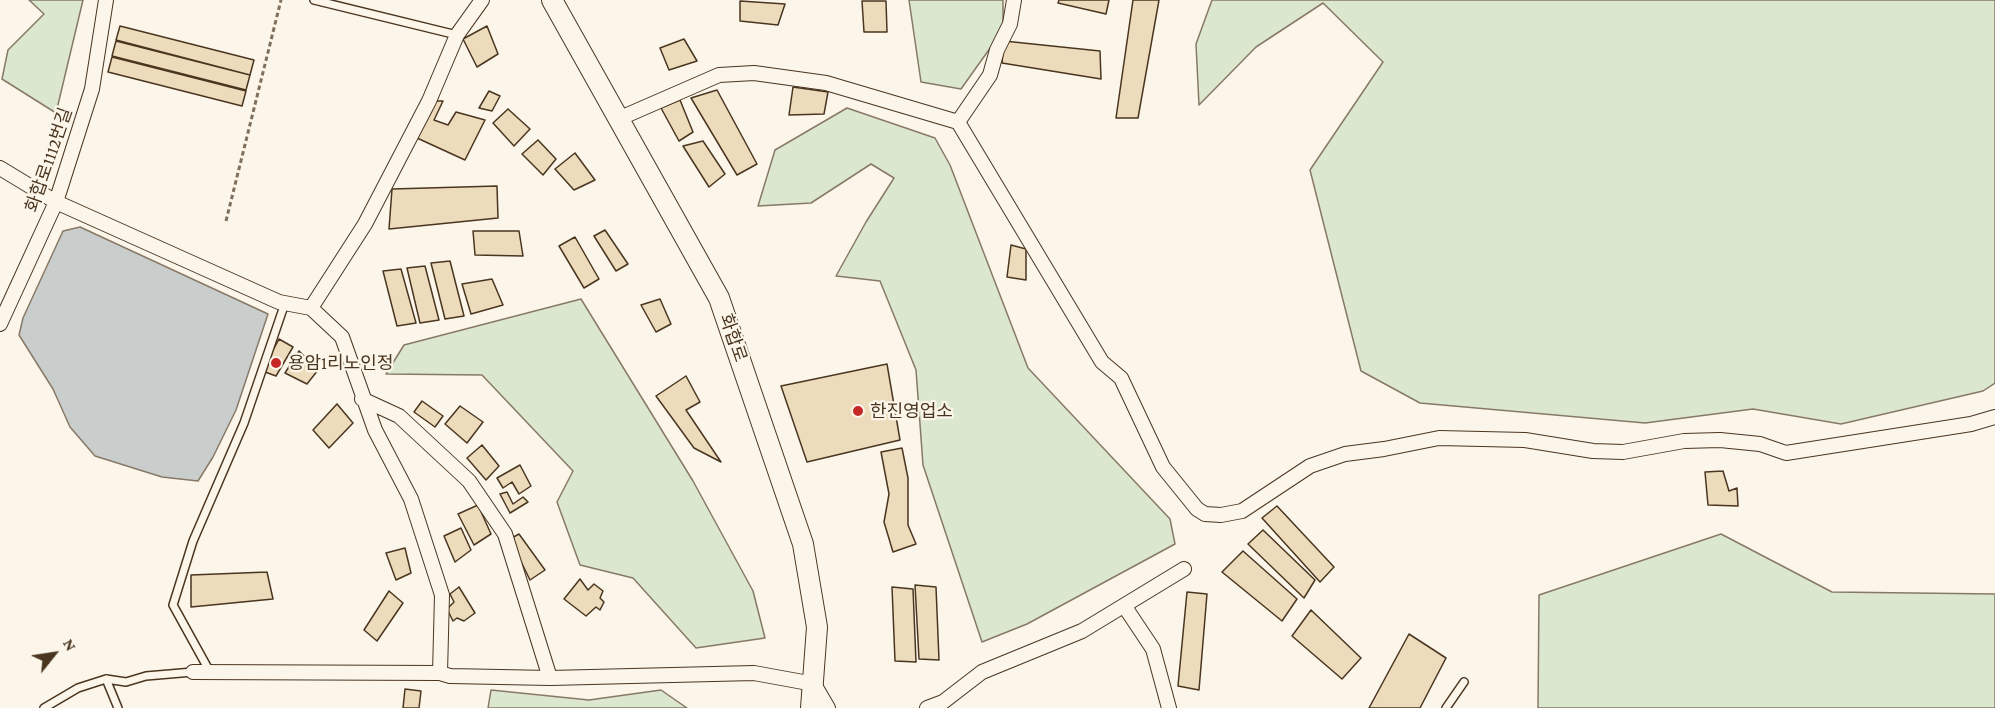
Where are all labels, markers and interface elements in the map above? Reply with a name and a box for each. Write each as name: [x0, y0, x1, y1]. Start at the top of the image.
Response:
street label: 화합로1112번길: [21, 105, 77, 215]
street label: 화합로: [715, 311, 751, 365]
place label: 용암1리노인정: [288, 352, 393, 374]
marker: 용암1리노인정: [269, 356, 283, 370]
place label: 한진영업소: [870, 400, 953, 422]
marker: 한진영업소: [851, 404, 865, 418]
north arrow: [24, 624, 84, 684]
text: N: [60, 636, 80, 654]

